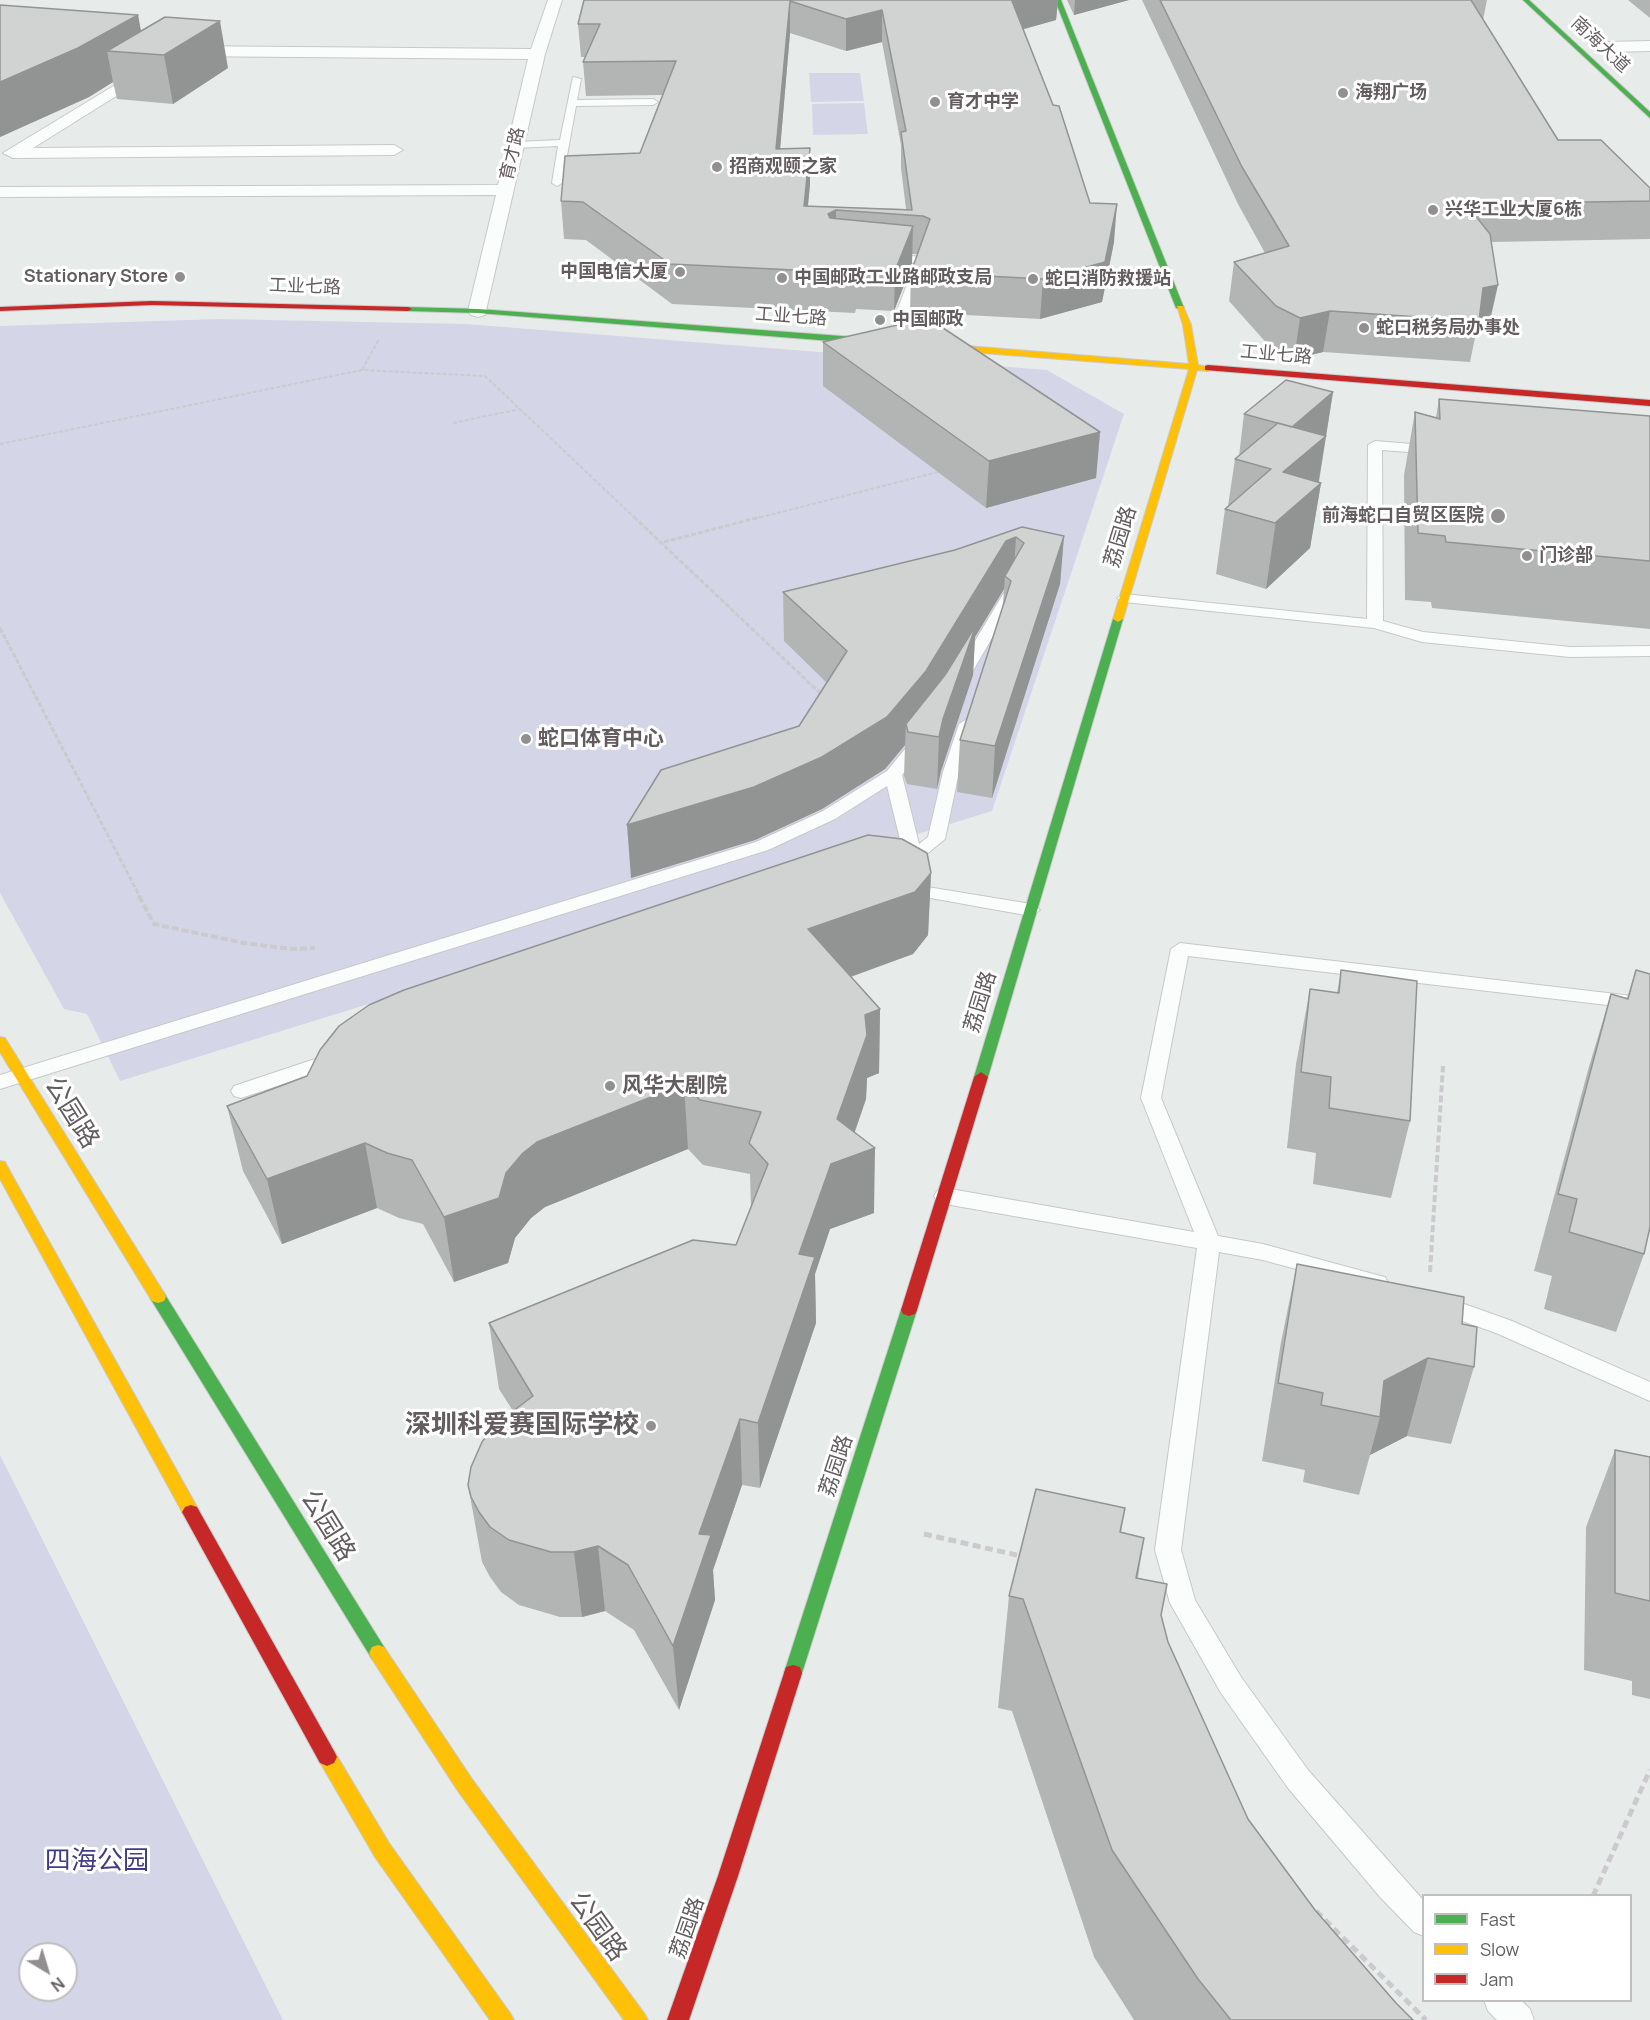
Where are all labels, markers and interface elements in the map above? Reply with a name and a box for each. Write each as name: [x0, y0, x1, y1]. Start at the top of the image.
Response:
street label: 南海大道: [1566, 13, 1634, 77]
place label: 海翔广场: [1355, 82, 1427, 104]
marker: 海翔广场: [1336, 86, 1350, 100]
place label: 育才中学: [947, 91, 1019, 113]
marker: 育才中学: [928, 95, 942, 109]
street label: 育才路: [496, 125, 530, 183]
place label: 招商观颐之家: [729, 156, 837, 178]
marker: 招商观颐之家: [710, 160, 724, 174]
place label: 兴华工业大厦6栋: [1445, 199, 1582, 221]
marker: 兴华工业大厦6栋: [1426, 203, 1440, 217]
place label: 中国电信大厦: [560, 261, 668, 283]
marker: 中国电信大厦: [673, 265, 687, 279]
place label: Stationary Store: [24, 266, 168, 288]
place label: 中国邮政工业路邮政支局: [794, 267, 992, 289]
place label: 蛇口消防救援站: [1045, 268, 1171, 290]
marker: Stationary Store: [173, 270, 187, 284]
marker: 中国邮政工业路邮政支局: [775, 271, 789, 285]
marker: 蛇口消防救援站: [1026, 272, 1040, 286]
street label: 工业七路: [269, 275, 341, 299]
street label: 工业七路: [754, 304, 828, 330]
place label: 中国邮政: [892, 309, 964, 331]
marker: 中国邮政: [873, 313, 887, 327]
place label: 蛇口税务局办事处: [1376, 317, 1520, 339]
marker: 蛇口税务局办事处: [1357, 321, 1371, 335]
street label: 工业七路: [1239, 341, 1313, 369]
street label: 荔园路: [1100, 503, 1142, 571]
place label: 前海蛇口自贸区医院: [1322, 505, 1484, 527]
marker: 前海蛇口自贸区医院: [1489, 507, 1507, 525]
place label: 门诊部: [1539, 545, 1593, 567]
marker: 门诊部: [1520, 549, 1534, 563]
place label: 蛇口体育中心: [538, 726, 664, 752]
marker: 蛇口体育中心: [519, 732, 533, 746]
street label: 荔园路: [960, 968, 1002, 1036]
street label: 公园路: [37, 1072, 105, 1154]
place label: 风华大剧院: [622, 1073, 727, 1099]
marker: 风华大剧院: [603, 1079, 617, 1093]
place label: 深圳科爱赛国际学校: [405, 1410, 639, 1442]
marker: 深圳科爱赛国际学校: [644, 1419, 658, 1433]
street label: 荔园路: [815, 1432, 859, 1500]
street label: 公园路: [293, 1485, 361, 1567]
park label: 四海公园: [45, 1846, 149, 1878]
street label: 公园路: [561, 1886, 633, 1968]
street label: 荔园路: [666, 1894, 710, 1962]
legend: [1422, 1894, 1632, 2002]
text: Fast: [1480, 1907, 1515, 1931]
text: Slow: [1480, 1937, 1519, 1961]
north arrow: [18, 1942, 78, 2002]
text: Jam: [1480, 1967, 1514, 1991]
text: N: [47, 1972, 69, 1997]

